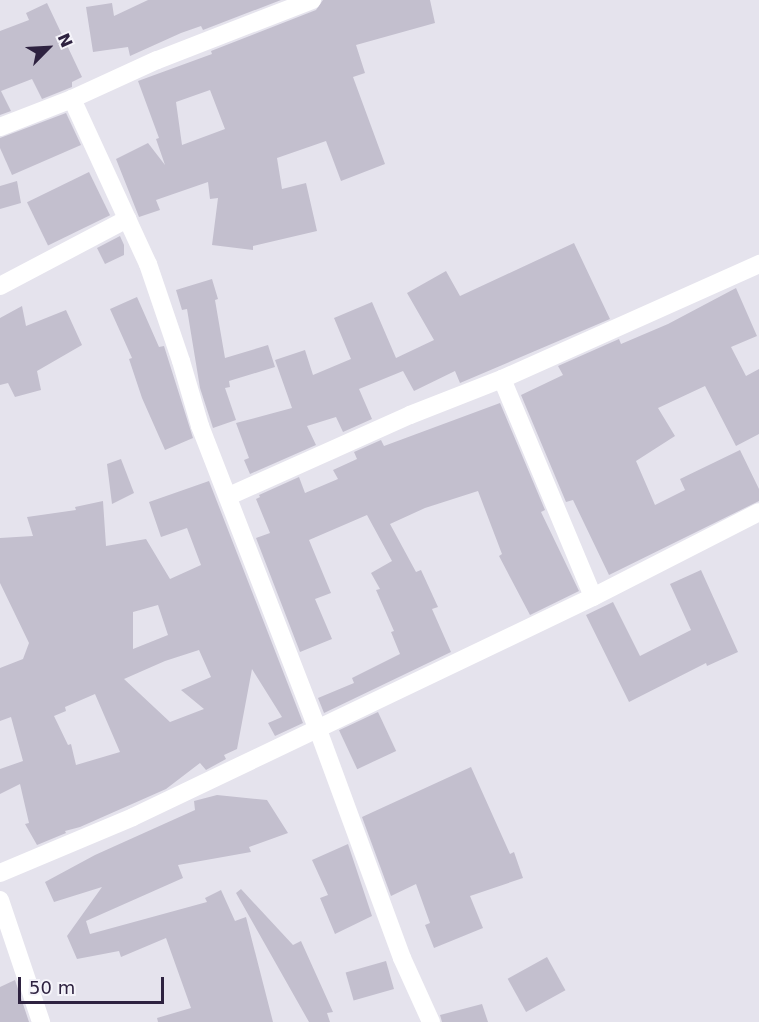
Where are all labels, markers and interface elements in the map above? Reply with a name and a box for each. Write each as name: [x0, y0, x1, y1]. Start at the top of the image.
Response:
north arrow: [18, 18, 78, 78]
text: N: [53, 30, 76, 50]
scale bar: [21, 965, 166, 1003]
text: 50 m: [29, 977, 75, 998]

